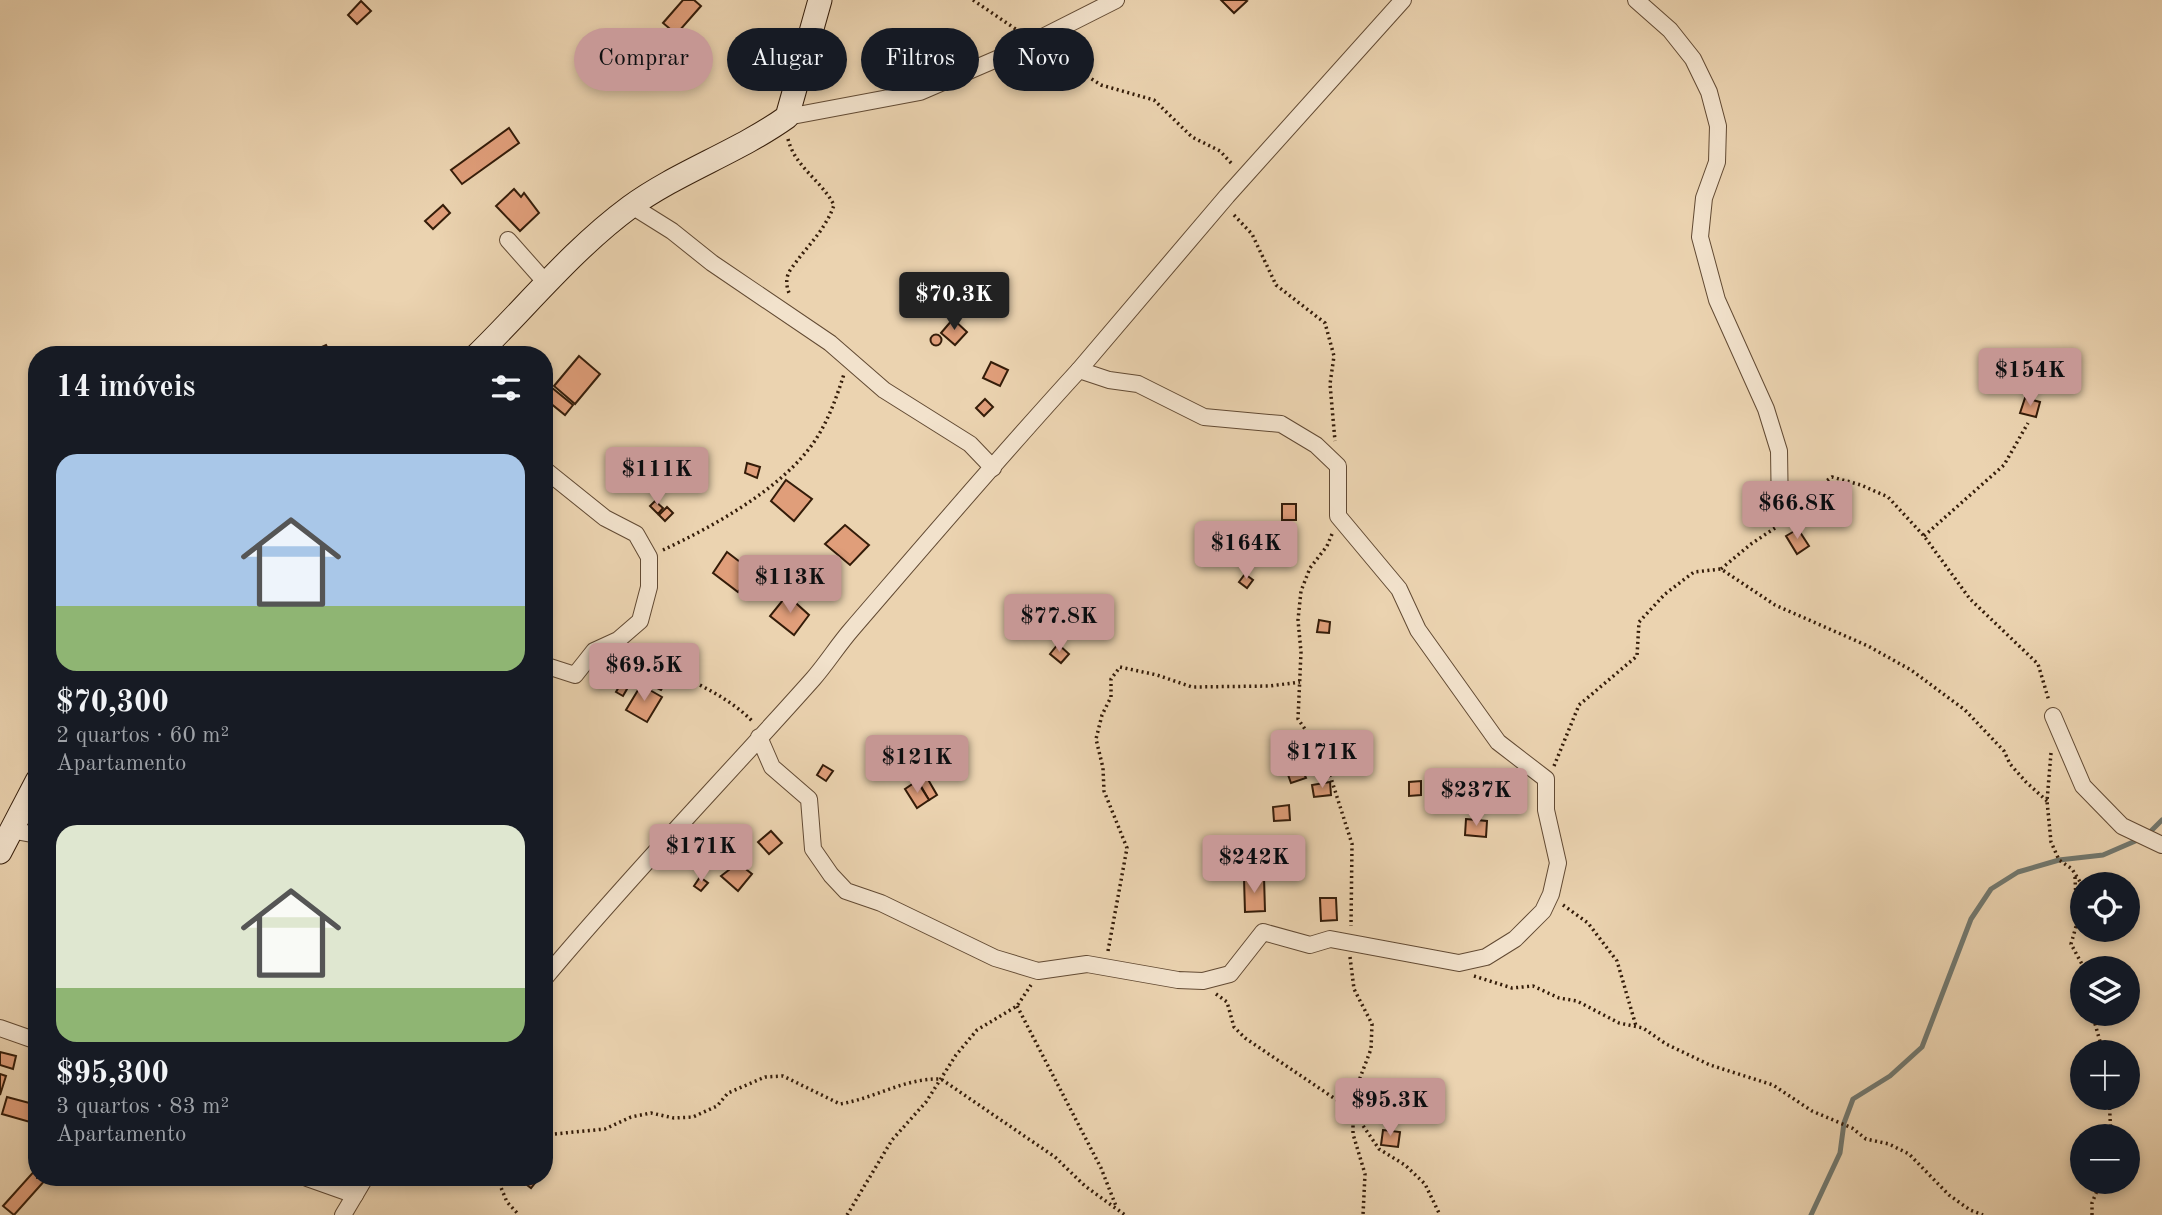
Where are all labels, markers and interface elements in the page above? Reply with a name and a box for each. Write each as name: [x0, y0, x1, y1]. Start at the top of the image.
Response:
chip: Comprar: [574, 28, 713, 91]
chip: Alugar: [727, 28, 847, 91]
chip: Filtros: [861, 28, 979, 91]
chip: Novo: [993, 28, 1094, 91]
pin: $70.3K: [897, 272, 1011, 332]
text: $70.3K: [915, 283, 993, 306]
pin: $154K: [1981, 348, 2079, 408]
text: $154K: [1994, 359, 2066, 382]
icon: filters: [487, 369, 525, 407]
text: 14 imóveis: [56, 373, 195, 403]
pin: $111K: [608, 448, 706, 507]
text: $111K: [621, 458, 693, 481]
pin: $66.8K: [1740, 482, 1854, 541]
text: $66.8K: [1758, 492, 1836, 515]
icon: home: [228, 499, 354, 625]
pin: $164K: [1197, 522, 1295, 581]
text: $164K: [1210, 532, 1282, 555]
pin: $113K: [741, 556, 839, 615]
text: $113K: [754, 566, 826, 589]
pin: $77.8K: [1002, 594, 1116, 654]
text: $77.8K: [1020, 605, 1098, 628]
pin: $69.5K: [587, 644, 701, 703]
text: $69.5K: [605, 654, 683, 677]
text: $70,300: [56, 688, 169, 718]
text: 2 quartos · 60 m²: [56, 724, 229, 747]
pin: $171K: [1273, 730, 1371, 790]
pin: $121K: [868, 736, 966, 795]
text: $171K: [1286, 741, 1358, 764]
text: $121K: [881, 746, 953, 769]
text: Apartamento: [56, 752, 186, 775]
pin: $237K: [1427, 768, 1525, 828]
text: $237K: [1440, 779, 1512, 802]
pin: $171K: [652, 824, 750, 884]
text: $171K: [665, 835, 737, 858]
pin: $242K: [1205, 836, 1303, 895]
text: $242K: [1218, 846, 1290, 869]
icon: home: [228, 870, 354, 996]
map controls: [2070, 872, 2140, 1194]
button: locate: [2070, 872, 2140, 942]
button: layers: [2070, 956, 2140, 1026]
button: +: [2070, 1040, 2140, 1110]
text: $95,300: [56, 1059, 169, 1089]
pin: $95.3K: [1333, 1078, 1447, 1138]
text: $95.3K: [1351, 1089, 1429, 1112]
text: 3 quartos · 83 m²: [56, 1095, 229, 1118]
text: Apartamento: [56, 1123, 186, 1146]
button: −: [2070, 1124, 2140, 1194]

